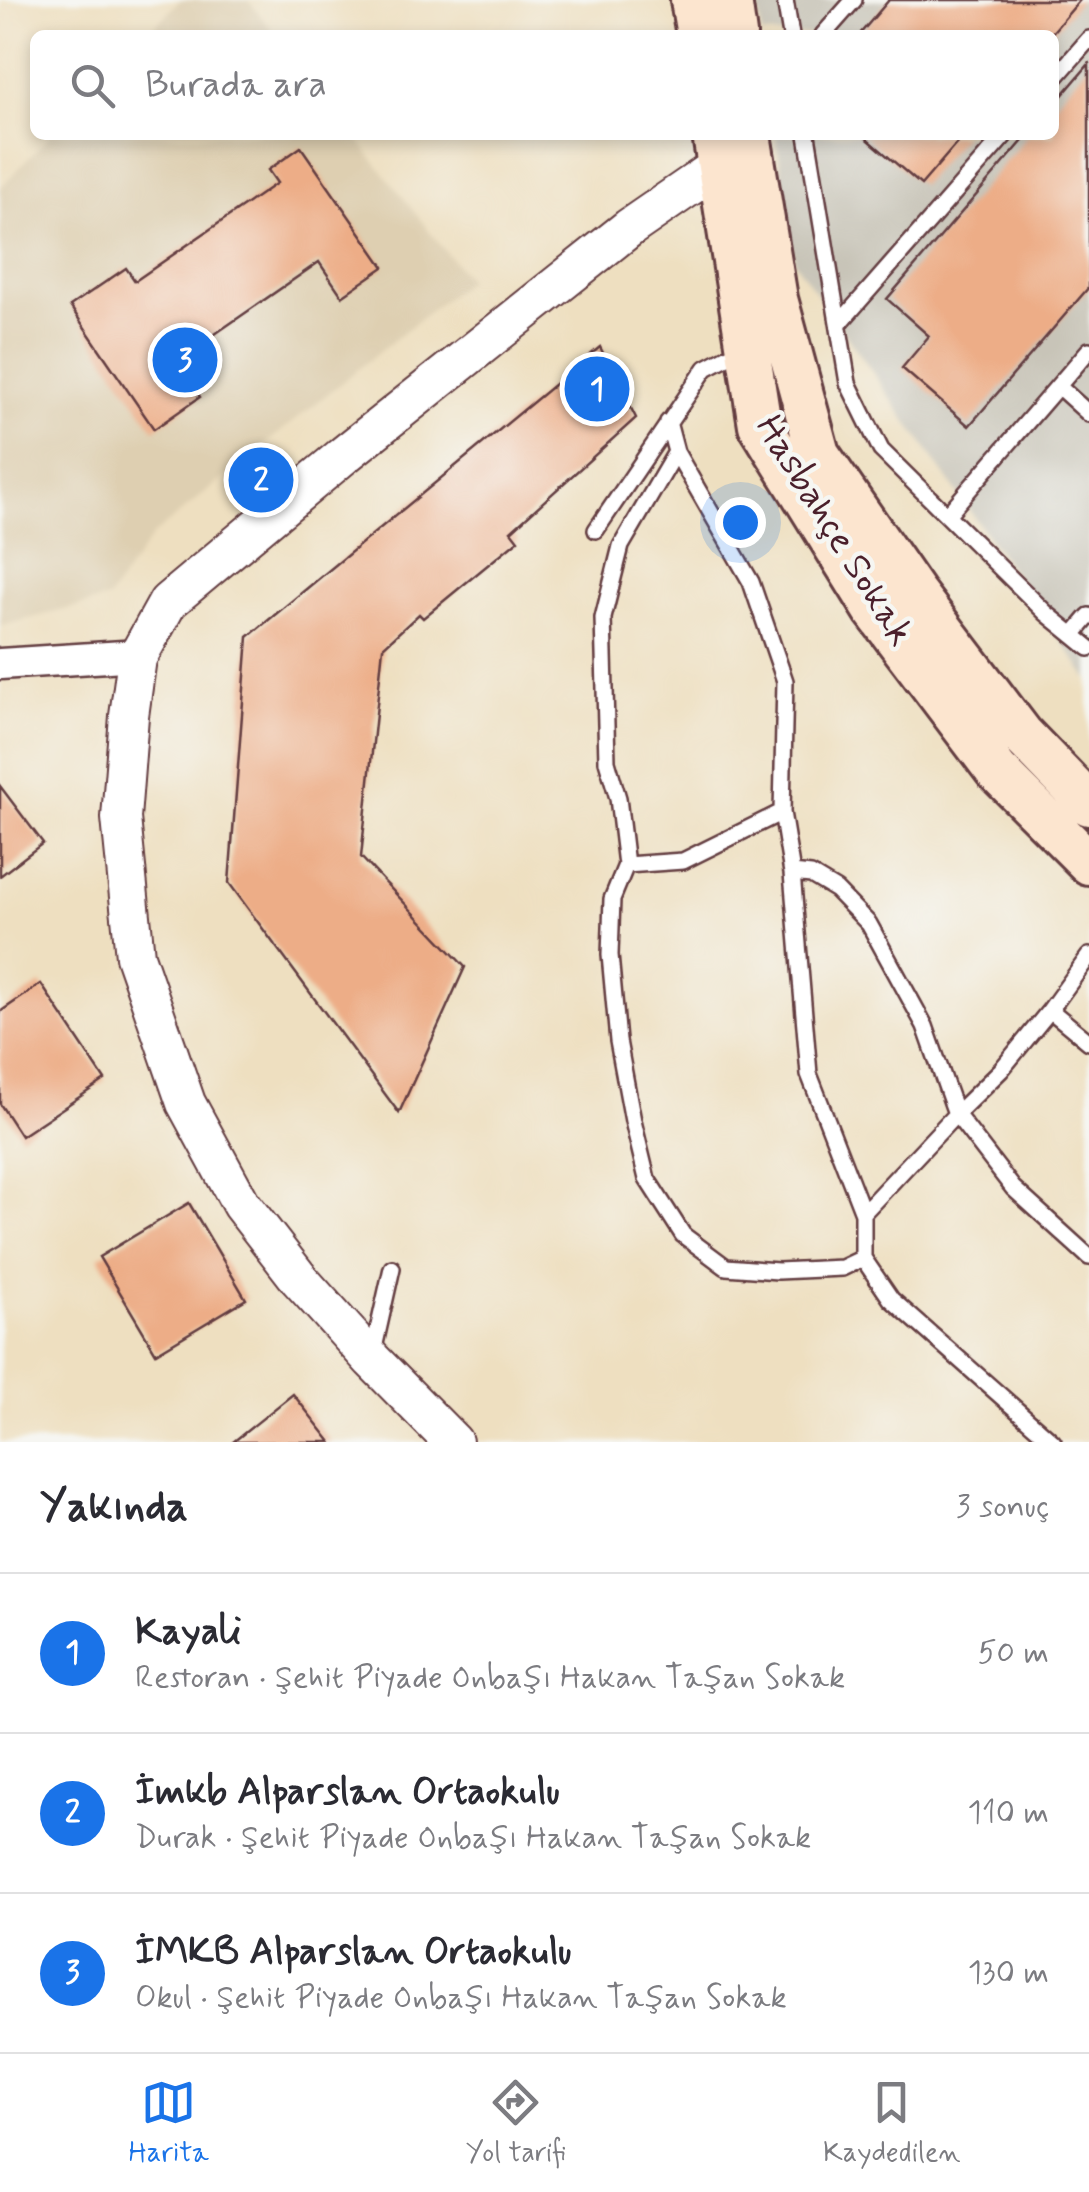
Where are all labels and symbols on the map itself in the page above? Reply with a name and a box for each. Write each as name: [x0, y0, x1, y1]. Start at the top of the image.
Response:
pin: 3: [152, 322, 218, 398]
pin: 1: [564, 352, 630, 426]
street label: Hasbahçe Sokak: [743, 406, 925, 656]
pin: 2: [228, 442, 294, 518]
your location: [715, 497, 766, 548]

